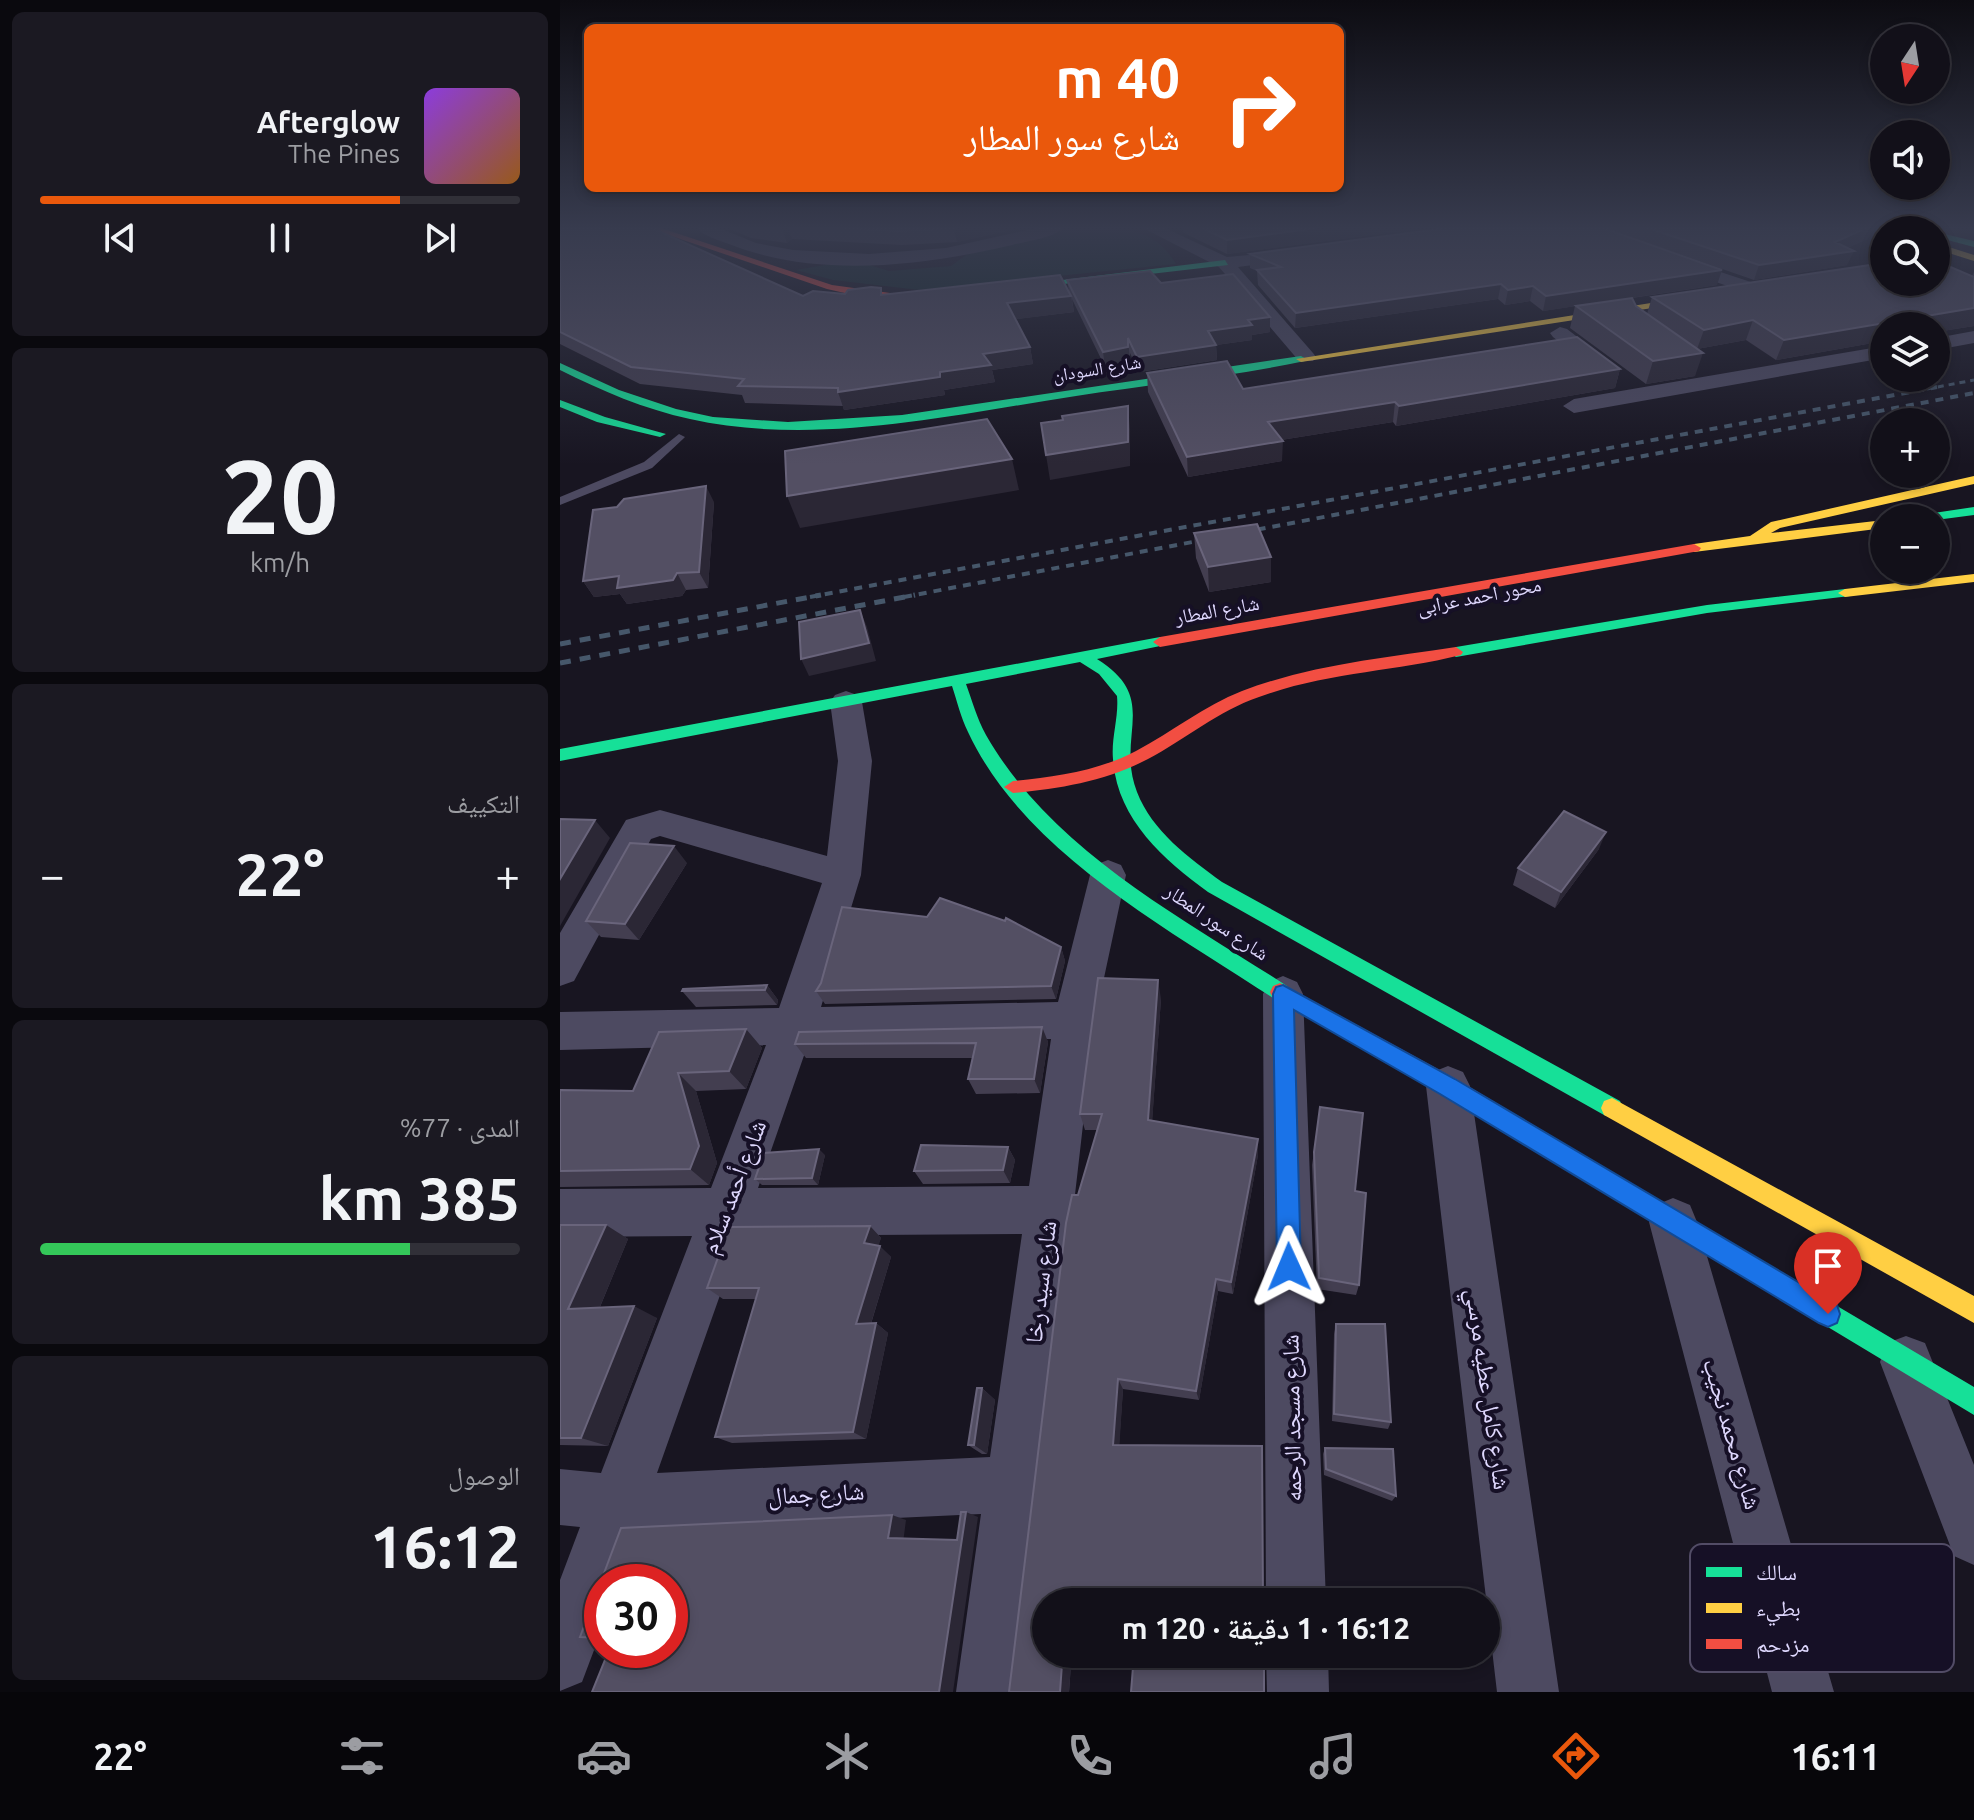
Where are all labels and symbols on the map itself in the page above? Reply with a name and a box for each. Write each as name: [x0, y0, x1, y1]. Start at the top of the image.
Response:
north arrow: [1870, 24, 1950, 104]
street label: شارع السودان: [1051, 351, 1143, 387]
street label: محور احمد عرابى: [1415, 572, 1543, 620]
street label: شارع المطار: [1172, 591, 1261, 630]
street label: شارع سور المطار: [1159, 878, 1273, 966]
street label: شارع أحمد سلام: [696, 1116, 774, 1259]
street label: شارع سيد رخا: [1020, 1219, 1063, 1345]
position arrow: [1247, 1225, 1331, 1309]
pin: [1794, 1232, 1862, 1314]
street label: شارع كامل عطيه مرسي: [1455, 1287, 1516, 1492]
street label: شارع مسجد الرحمه: [1277, 1334, 1308, 1502]
street label: شارع محمد نجيب: [1696, 1355, 1767, 1513]
street label: شارع جمال: [767, 1477, 865, 1512]
legend: [1690, 1544, 1954, 1672]
text: سالك: [1756, 1559, 1797, 1584]
speed limit sign: 30: [584, 1564, 688, 1668]
text: بطيء: [1756, 1595, 1801, 1626]
text: مزدحم: [1756, 1631, 1810, 1659]

